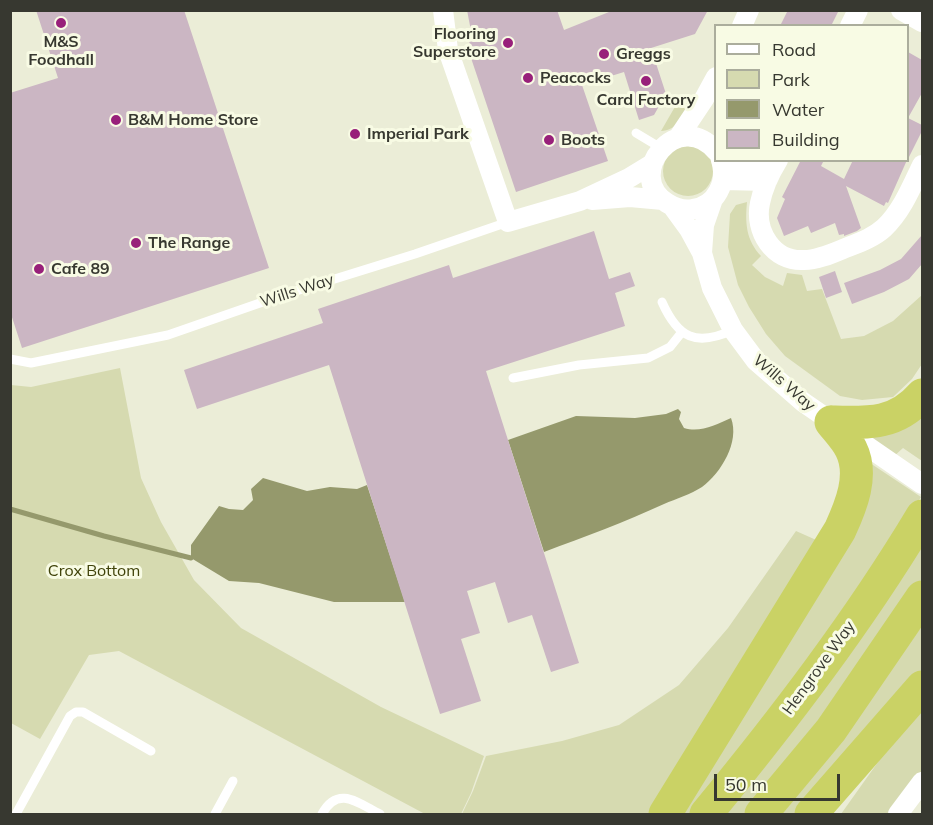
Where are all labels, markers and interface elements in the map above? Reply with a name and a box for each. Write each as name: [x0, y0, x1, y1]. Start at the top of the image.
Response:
marker: M&S Foodhall: [54, 16, 68, 30]
place label: Flooring Superstore: [413, 24, 496, 62]
legend: [714, 24, 909, 162]
place label: M&S Foodhall: [28, 32, 94, 70]
marker: Flooring Superstore: [501, 36, 515, 50]
text: Road: [772, 38, 816, 61]
place label: Greggs: [616, 44, 671, 64]
marker: Greggs: [597, 47, 611, 61]
place label: Peacocks: [540, 68, 611, 88]
text: Park: [772, 68, 810, 91]
marker: Peacocks: [521, 71, 535, 85]
marker: Card Factory: [639, 74, 653, 88]
place label: Card Factory: [597, 90, 695, 110]
text: Water: [772, 98, 824, 121]
place label: B&M Home Store: [128, 110, 258, 130]
marker: B&M Home Store: [109, 113, 123, 127]
place label: Imperial Park: [367, 124, 469, 144]
marker: Imperial Park: [348, 127, 362, 141]
text: Building: [772, 128, 840, 151]
place label: Boots: [561, 130, 605, 150]
marker: Boots: [542, 133, 556, 147]
place label: The Range: [148, 233, 230, 253]
marker: The Range: [129, 236, 143, 250]
place label: Cafe 89: [51, 259, 110, 279]
marker: Cafe 89: [32, 262, 46, 276]
street label: Wills Way: [258, 270, 336, 312]
street label: Wills Way: [749, 351, 819, 415]
park label: Crox Bottom: [48, 561, 140, 581]
street label: Hengrove Way: [779, 618, 859, 718]
scale bar: [717, 762, 843, 800]
text: 50 m: [725, 773, 767, 796]

